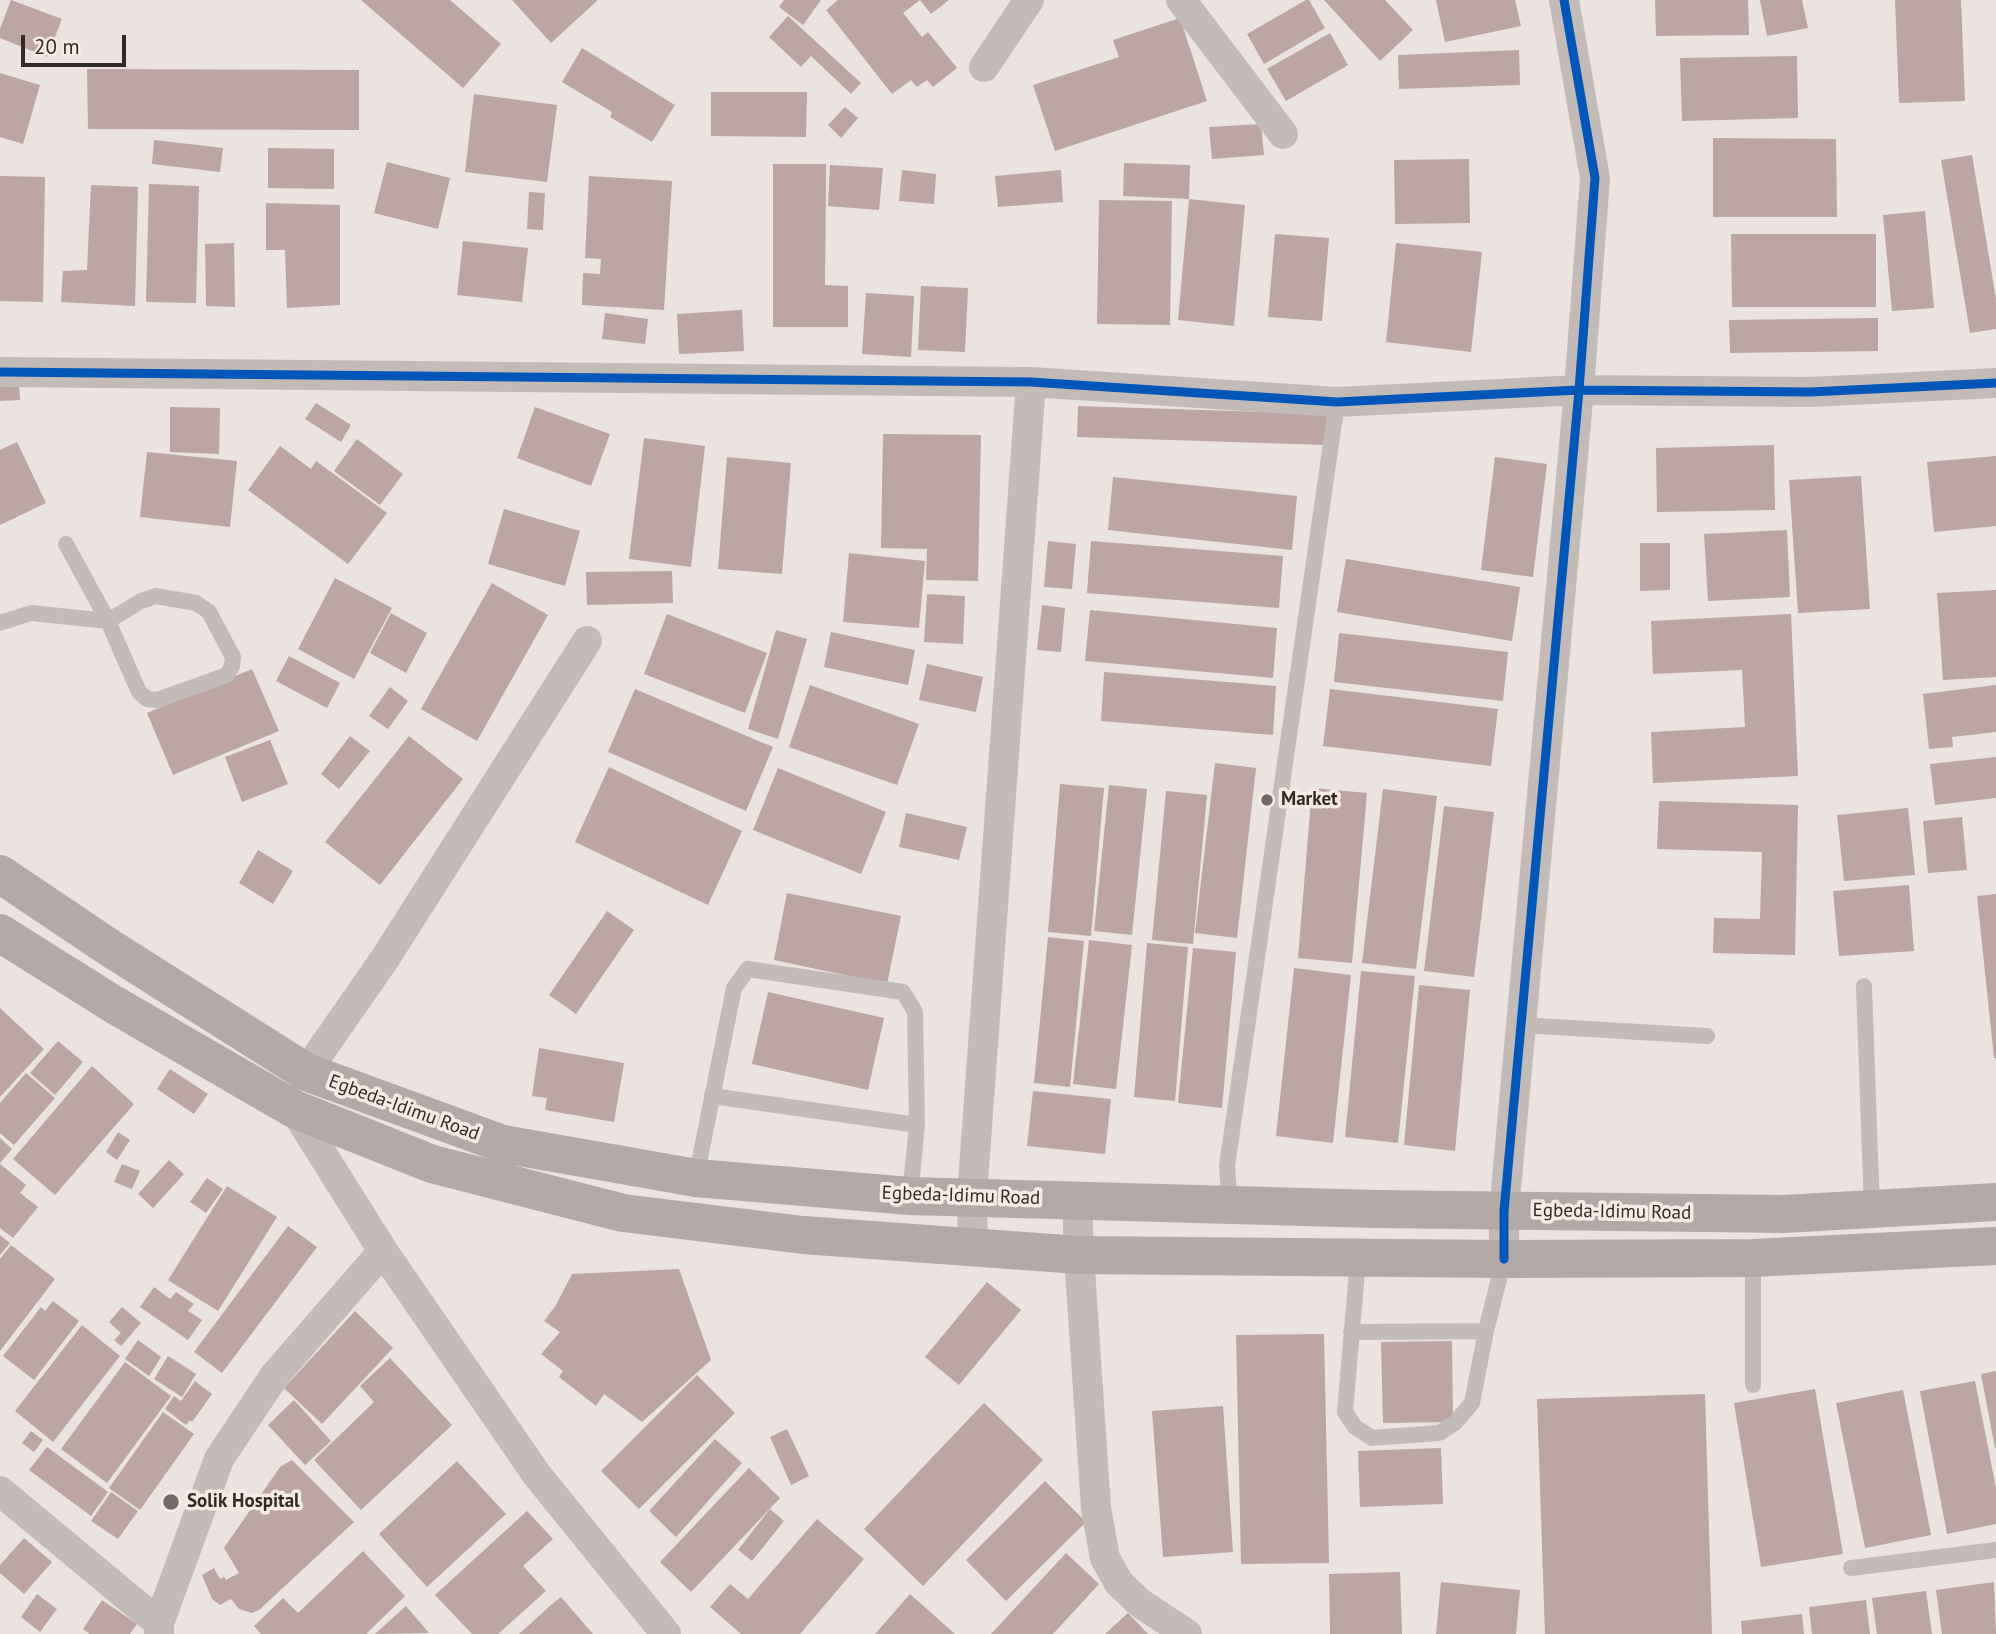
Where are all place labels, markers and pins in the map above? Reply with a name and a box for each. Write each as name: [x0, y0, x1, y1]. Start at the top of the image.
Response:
place label: Market: [1281, 789, 1338, 811]
marker: Market: [1259, 792, 1275, 808]
place label: Solik Hospital: [187, 1491, 300, 1513]
marker: Solik Hospital: [161, 1492, 181, 1512]

